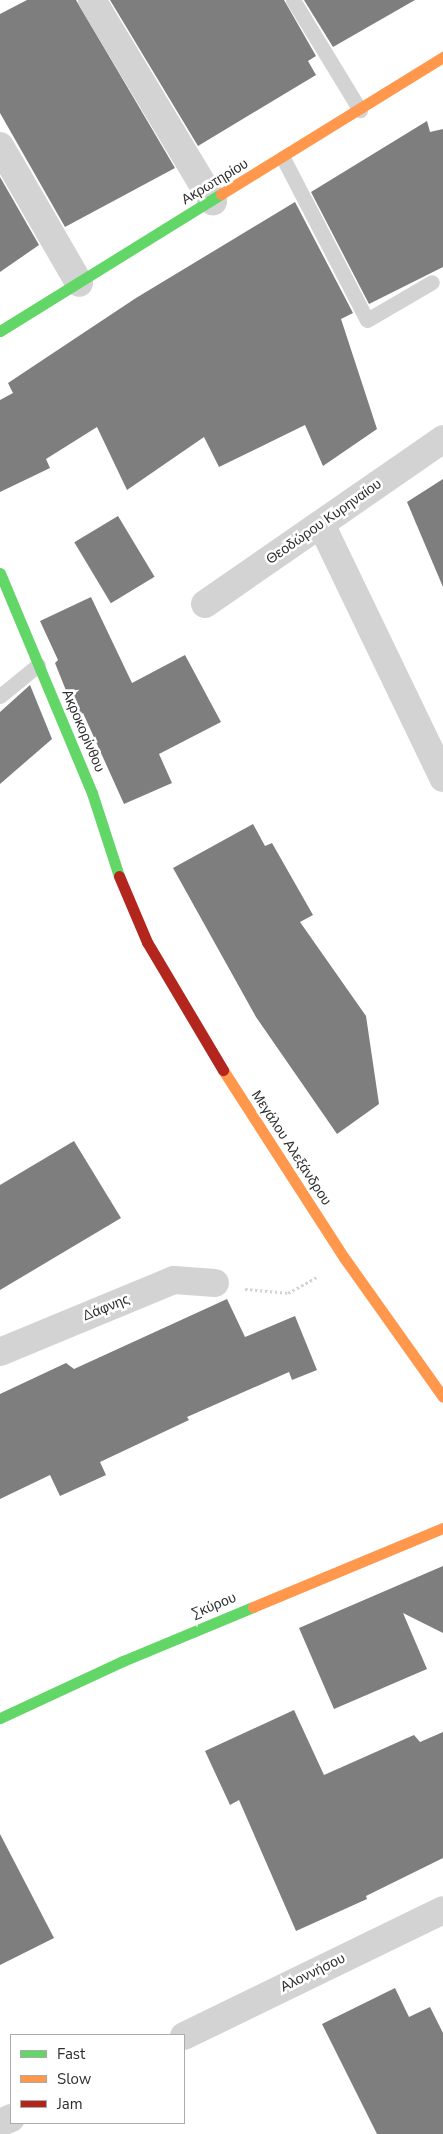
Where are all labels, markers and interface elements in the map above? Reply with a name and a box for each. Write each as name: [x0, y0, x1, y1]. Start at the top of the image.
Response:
street label: Ακρωτηρίου: [179, 156, 251, 208]
street label: Θεοδώρου Κυρηναίου: [263, 476, 385, 568]
street label: Ακροκορίνθου: [58, 687, 108, 775]
street label: Μεγάλου Αλεξάνδρου: [248, 1087, 334, 1209]
street label: Δάφνης: [80, 1291, 132, 1325]
street label: Σκύρου: [189, 1590, 239, 1622]
street label: Αλοννήσου: [278, 1950, 348, 1996]
legend: [10, 2034, 185, 2124]
text: Fast: [57, 2044, 85, 2064]
text: Slow: [57, 2069, 91, 2089]
text: Jam: [57, 2094, 83, 2114]

